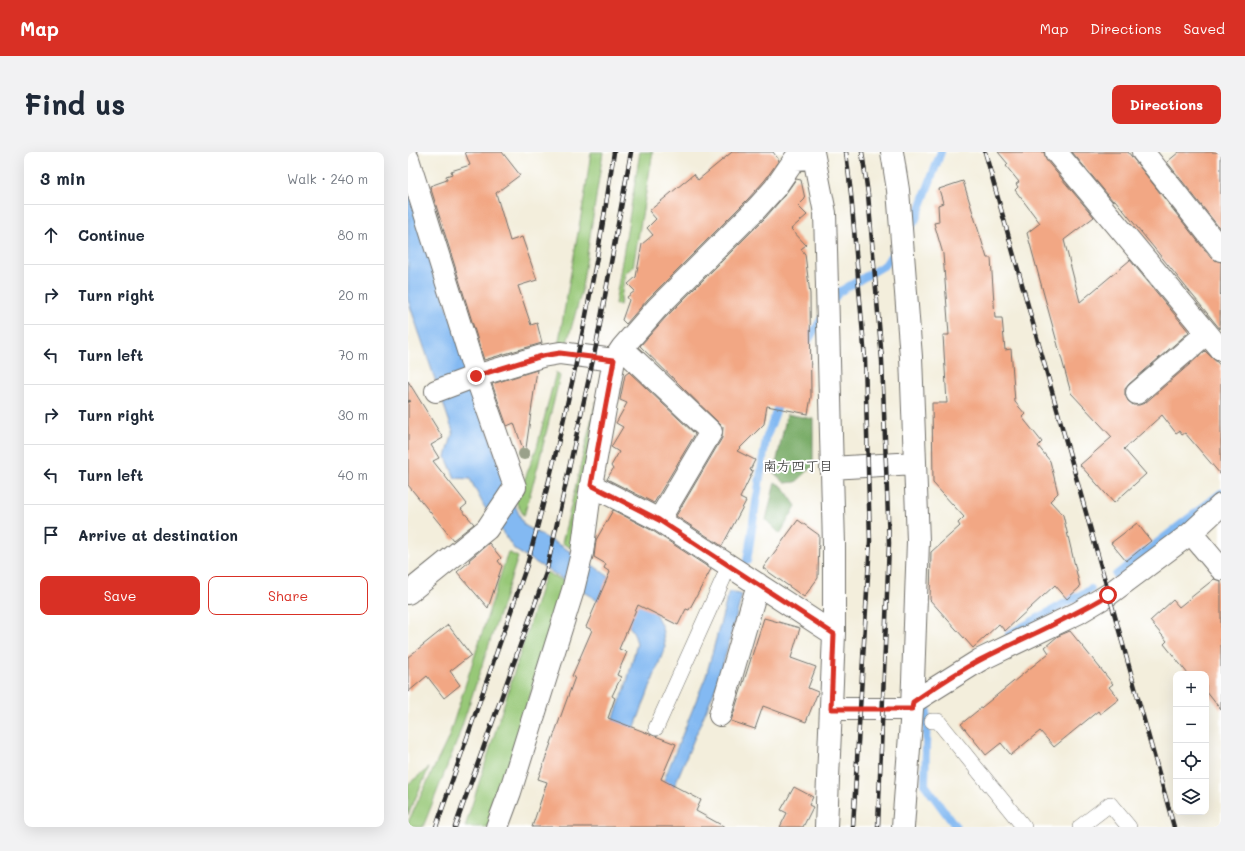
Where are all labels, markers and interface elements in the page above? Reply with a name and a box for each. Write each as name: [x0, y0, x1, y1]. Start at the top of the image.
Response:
text: Map: [20, 16, 59, 41]
text: Map: [1040, 19, 1068, 38]
text: Directions: [1090, 19, 1161, 38]
text: Saved: [1183, 19, 1225, 38]
button: Directions: [1112, 85, 1221, 124]
text: Find us: [24, 86, 125, 122]
text: 3 min: [40, 167, 85, 189]
text: Walk · 240 m: [287, 170, 368, 187]
icon: ahead: [40, 224, 62, 246]
text: Continue: [78, 225, 145, 245]
text: 80 m: [338, 226, 368, 243]
icon: right: [40, 284, 62, 306]
text: Turn right: [78, 285, 155, 305]
text: 20 m: [338, 286, 368, 303]
icon: left: [40, 344, 62, 366]
text: Turn left: [78, 345, 143, 365]
text: 70 m: [338, 346, 368, 363]
route end: [467, 367, 485, 385]
icon: right: [40, 404, 62, 426]
text: Turn right: [78, 405, 155, 425]
text: 30 m: [338, 406, 368, 423]
district label: 南方四丁目: [763, 456, 833, 475]
icon: left: [40, 464, 62, 486]
text: Turn left: [78, 465, 143, 485]
text: 40 m: [338, 466, 368, 483]
icon: arrive: [40, 524, 62, 546]
text: Arrive at destination: [78, 525, 238, 545]
button: Save: [40, 576, 200, 615]
button: Share: [208, 576, 368, 615]
route start: [1099, 586, 1117, 604]
map controls: [1173, 671, 1209, 815]
button: +: [1173, 671, 1209, 707]
button: −: [1173, 707, 1209, 743]
button: locate: [1173, 743, 1209, 779]
button: layers: [1173, 779, 1209, 815]

